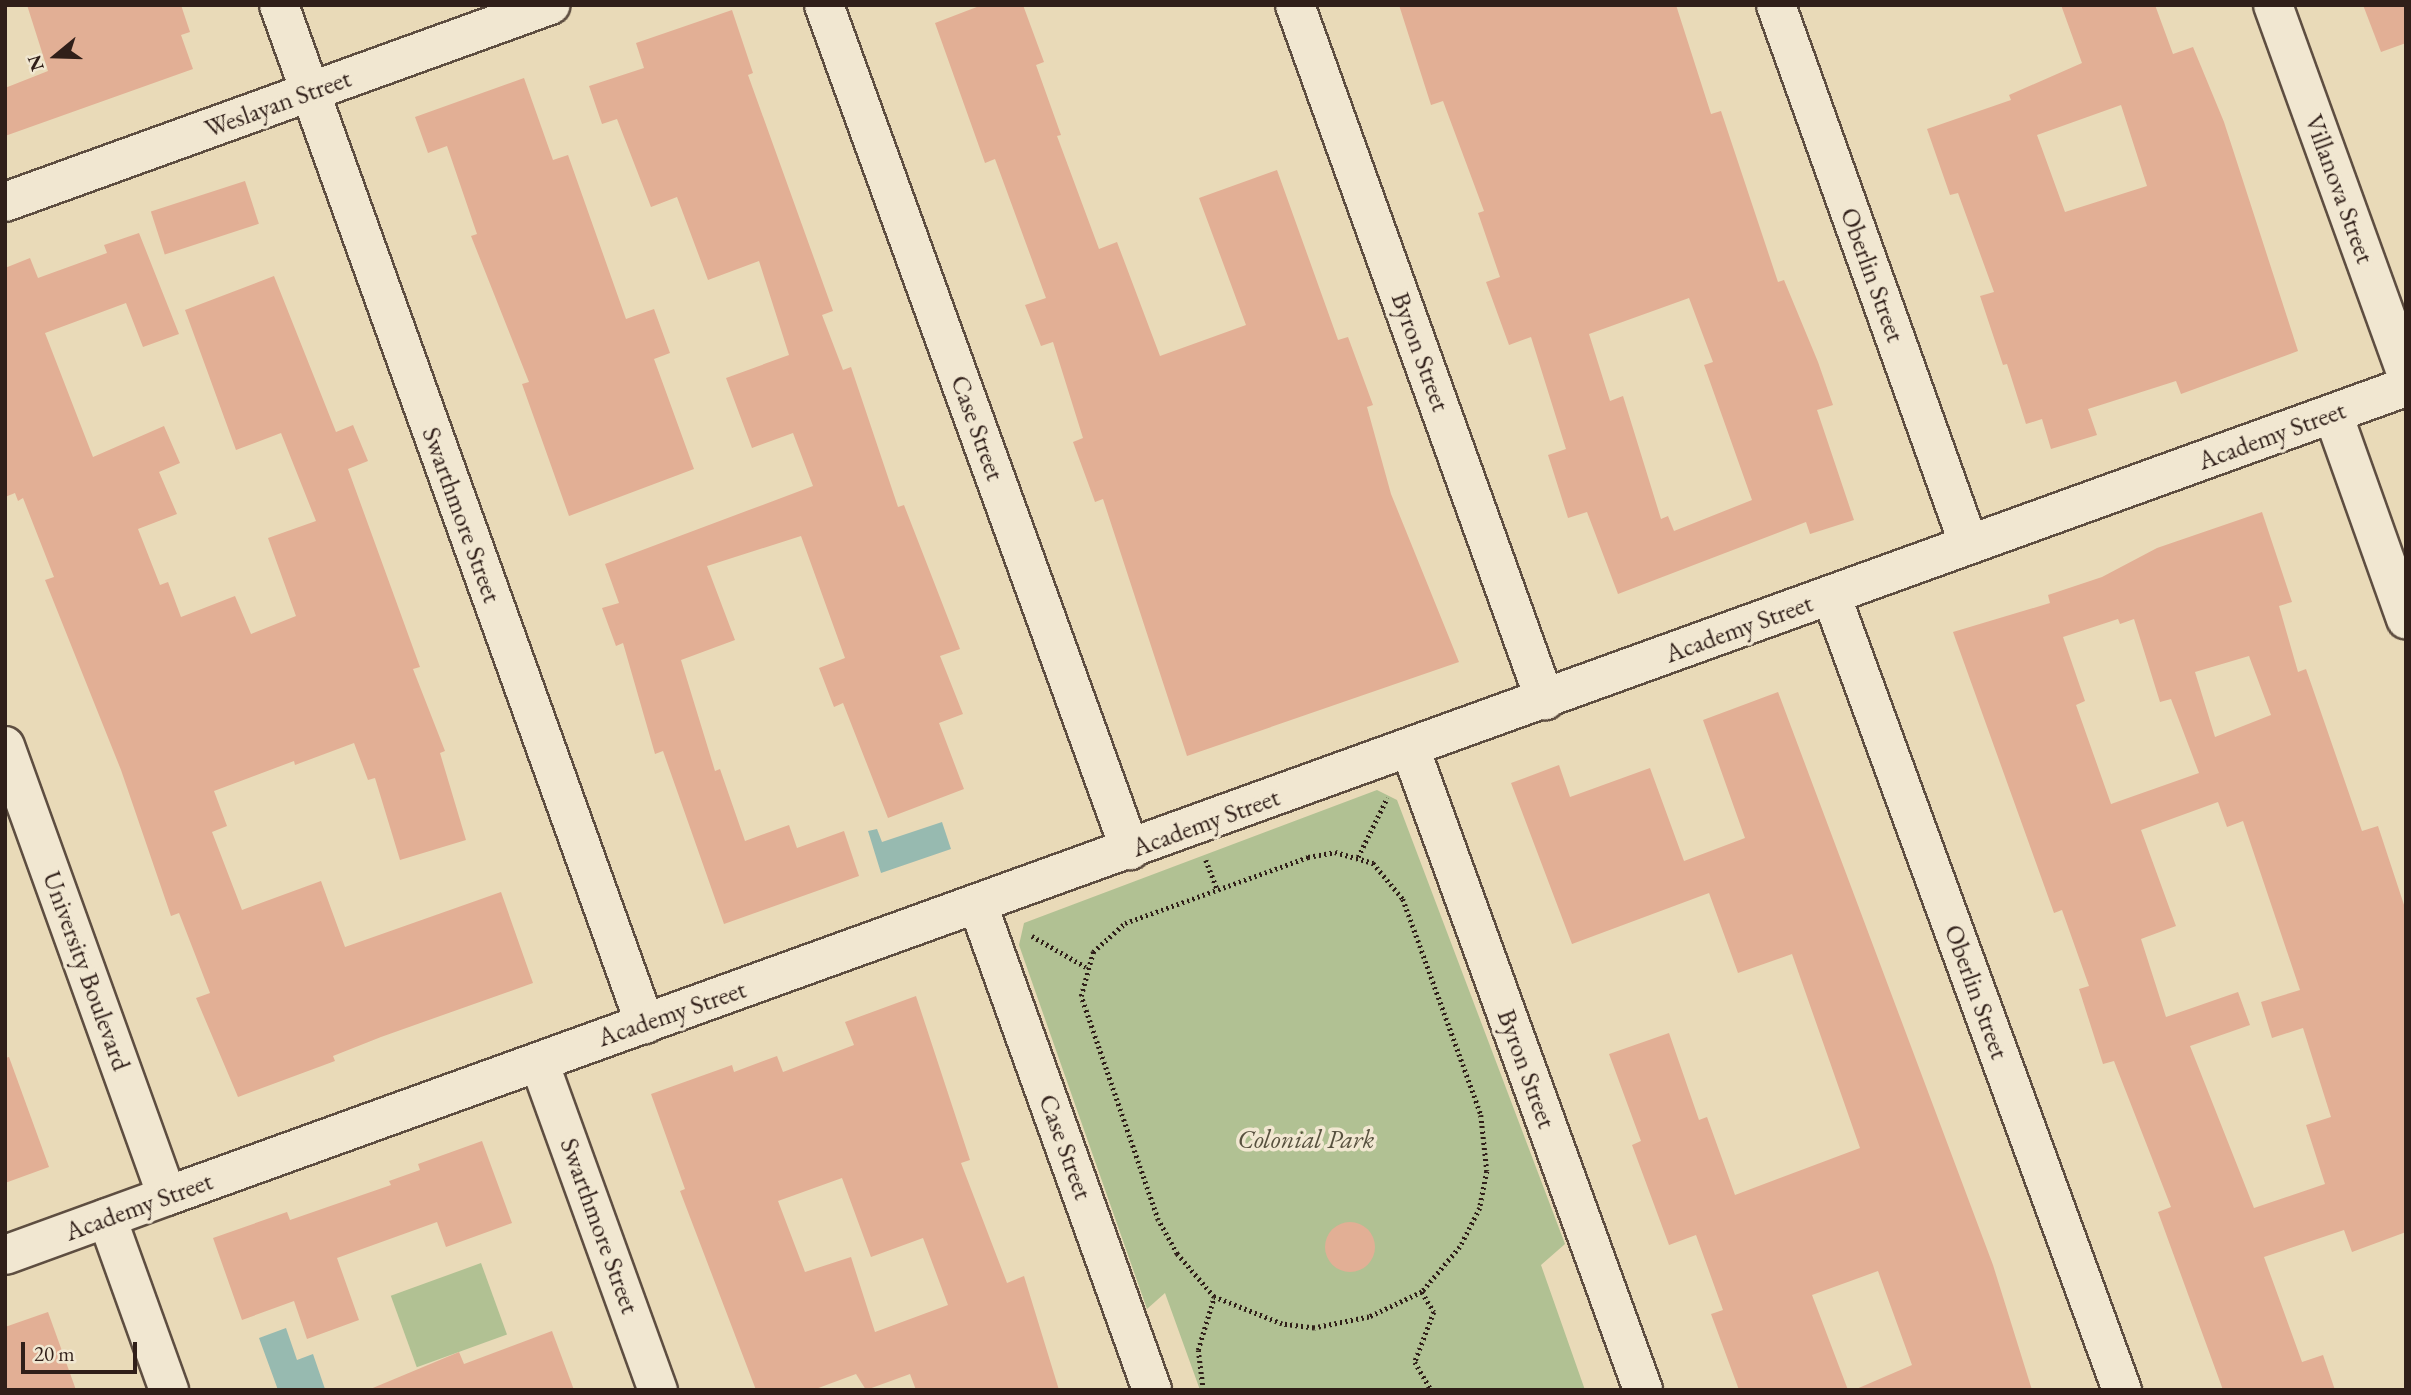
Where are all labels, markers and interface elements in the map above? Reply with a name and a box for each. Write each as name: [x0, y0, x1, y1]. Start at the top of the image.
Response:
north arrow: [21, 21, 91, 91]
text: N: [21, 52, 50, 74]
street label: Weslayan Street: [201, 63, 355, 145]
street label: Villanova Street: [2298, 110, 2380, 268]
street label: Oberlin Street: [1833, 204, 1911, 346]
street label: Byron Street: [1384, 288, 1456, 416]
street label: Case Street: [944, 371, 1010, 485]
street label: Academy Street: [2194, 395, 2350, 477]
street label: Swarthmore Street: [415, 423, 507, 607]
street label: Academy Street: [1661, 588, 1817, 670]
street label: Academy Street: [1128, 782, 1284, 864]
street label: University Boulevard: [35, 867, 137, 1075]
street label: Oberlin Street: [1937, 921, 2015, 1063]
street label: Academy Street: [594, 974, 750, 1054]
street label: Byron Street: [1490, 1005, 1562, 1133]
street label: Case Street: [1032, 1090, 1098, 1204]
park label: Colonial Park: [1238, 1124, 1374, 1156]
street label: Swarthmore Street: [553, 1134, 645, 1318]
street label: Academy Street: [61, 1166, 217, 1248]
scale bar: [24, 1328, 140, 1372]
text: 20 m: [34, 1340, 75, 1367]

